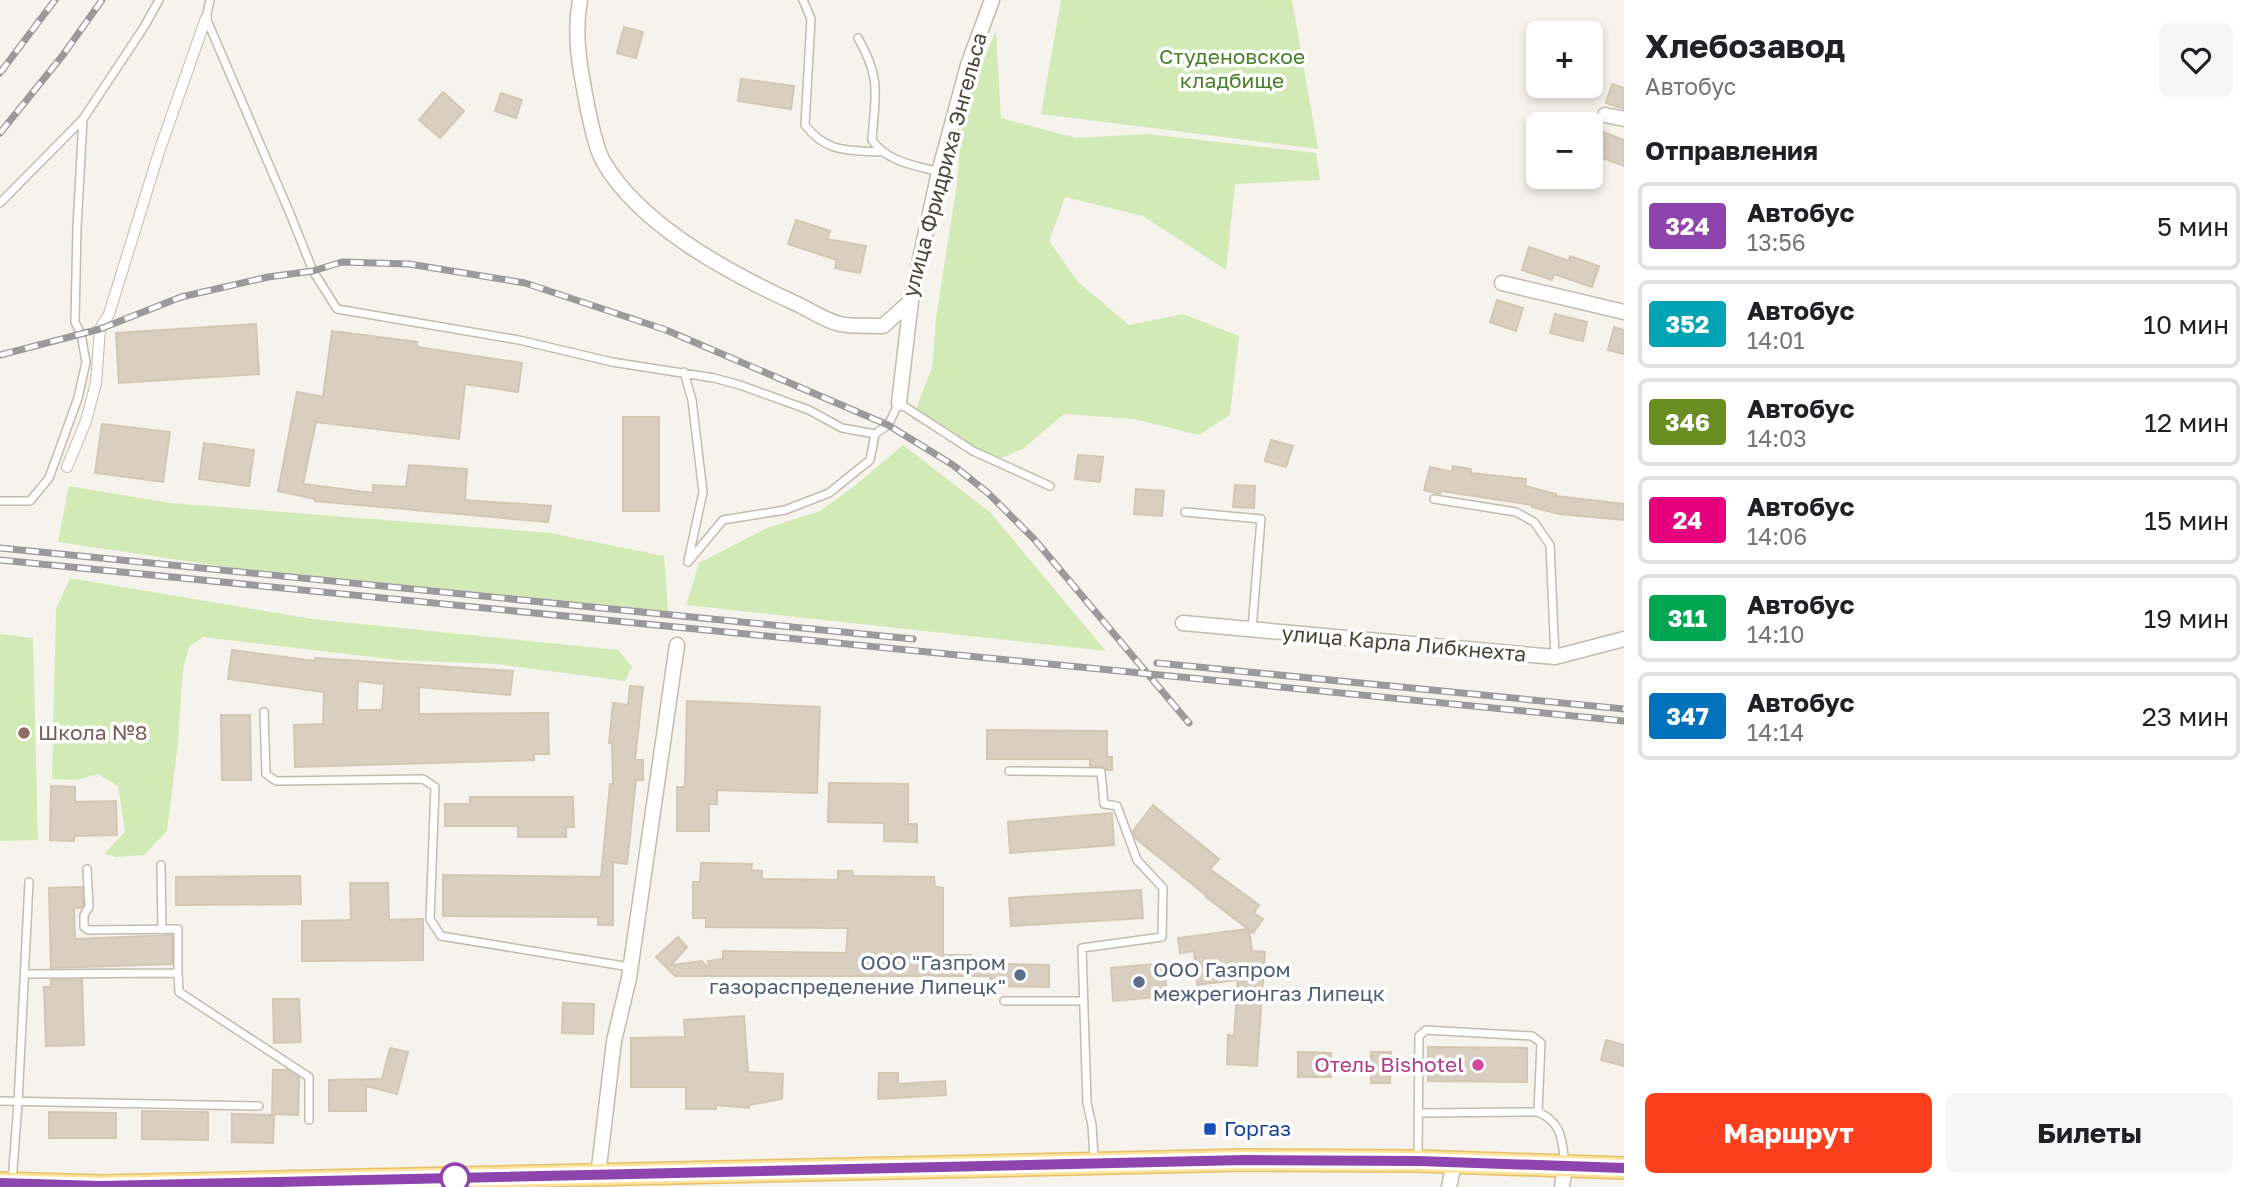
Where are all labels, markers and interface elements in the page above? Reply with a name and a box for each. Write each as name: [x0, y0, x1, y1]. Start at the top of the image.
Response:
map controls: [1526, 21, 1603, 189]
button: +: [1526, 21, 1603, 98]
button: heart: [2159, 23, 2233, 97]
text: Хлебозавод: [1645, 26, 1845, 65]
street label: улица Фридриха Энгельса: [896, 30, 992, 300]
park label: Студеновское кладбище: [1159, 43, 1305, 93]
text: Автобус: [1645, 72, 1736, 100]
button: −: [1526, 112, 1603, 189]
text: Отправления: [1645, 135, 1818, 166]
text: Автобус: [1747, 197, 1854, 228]
text: 324: [1665, 211, 1710, 240]
text: 5 мин: [2157, 211, 2229, 242]
text: 13:56: [1747, 228, 1806, 256]
text: Автобус: [1747, 295, 1854, 326]
text: 352: [1666, 309, 1709, 338]
text: 10 мин: [2143, 309, 2229, 340]
text: 14:01: [1747, 326, 1805, 354]
text: Автобус: [1747, 393, 1854, 424]
text: 346: [1665, 407, 1710, 436]
text: 12 мин: [2144, 407, 2229, 438]
text: 14:03: [1747, 424, 1807, 452]
text: Автобус: [1747, 491, 1854, 522]
text: 24: [1673, 505, 1702, 534]
text: 15 мин: [2144, 505, 2229, 536]
text: 14:06: [1747, 522, 1807, 550]
text: Автобус: [1747, 589, 1854, 620]
text: 311: [1668, 603, 1707, 632]
text: 19 мин: [2144, 603, 2229, 634]
street label: улица Карла Либкнехта: [1281, 619, 1528, 667]
text: 14:10: [1747, 620, 1805, 648]
text: Автобус: [1747, 687, 1854, 718]
text: 347: [1666, 701, 1709, 730]
text: 23 мин: [2142, 701, 2229, 732]
text: 14:14: [1747, 718, 1804, 746]
place label: Школа №8: [38, 719, 148, 745]
marker: Школа №8: [16, 725, 32, 741]
place label: ООО "Газпром газораспределение Липецк": [709, 949, 1006, 999]
place label: ООО Газпром межрегионгаз Липецк: [1153, 956, 1385, 1006]
marker: ООО "Газпром газораспределение Липецк": [1012, 967, 1028, 983]
marker: ООО Газпром межрегионгаз Липецк: [1131, 974, 1147, 990]
place label: Отель Bishotel: [1314, 1051, 1464, 1077]
marker: Отель Bishotel: [1470, 1057, 1486, 1073]
button: Маршрут: [1645, 1093, 1932, 1173]
button: Билеты: [1946, 1093, 2233, 1173]
place label: Горгаз: [1224, 1115, 1291, 1141]
marker: Горгаз: [1202, 1121, 1218, 1137]
unlabelled marker: [440, 1163, 470, 1187]

